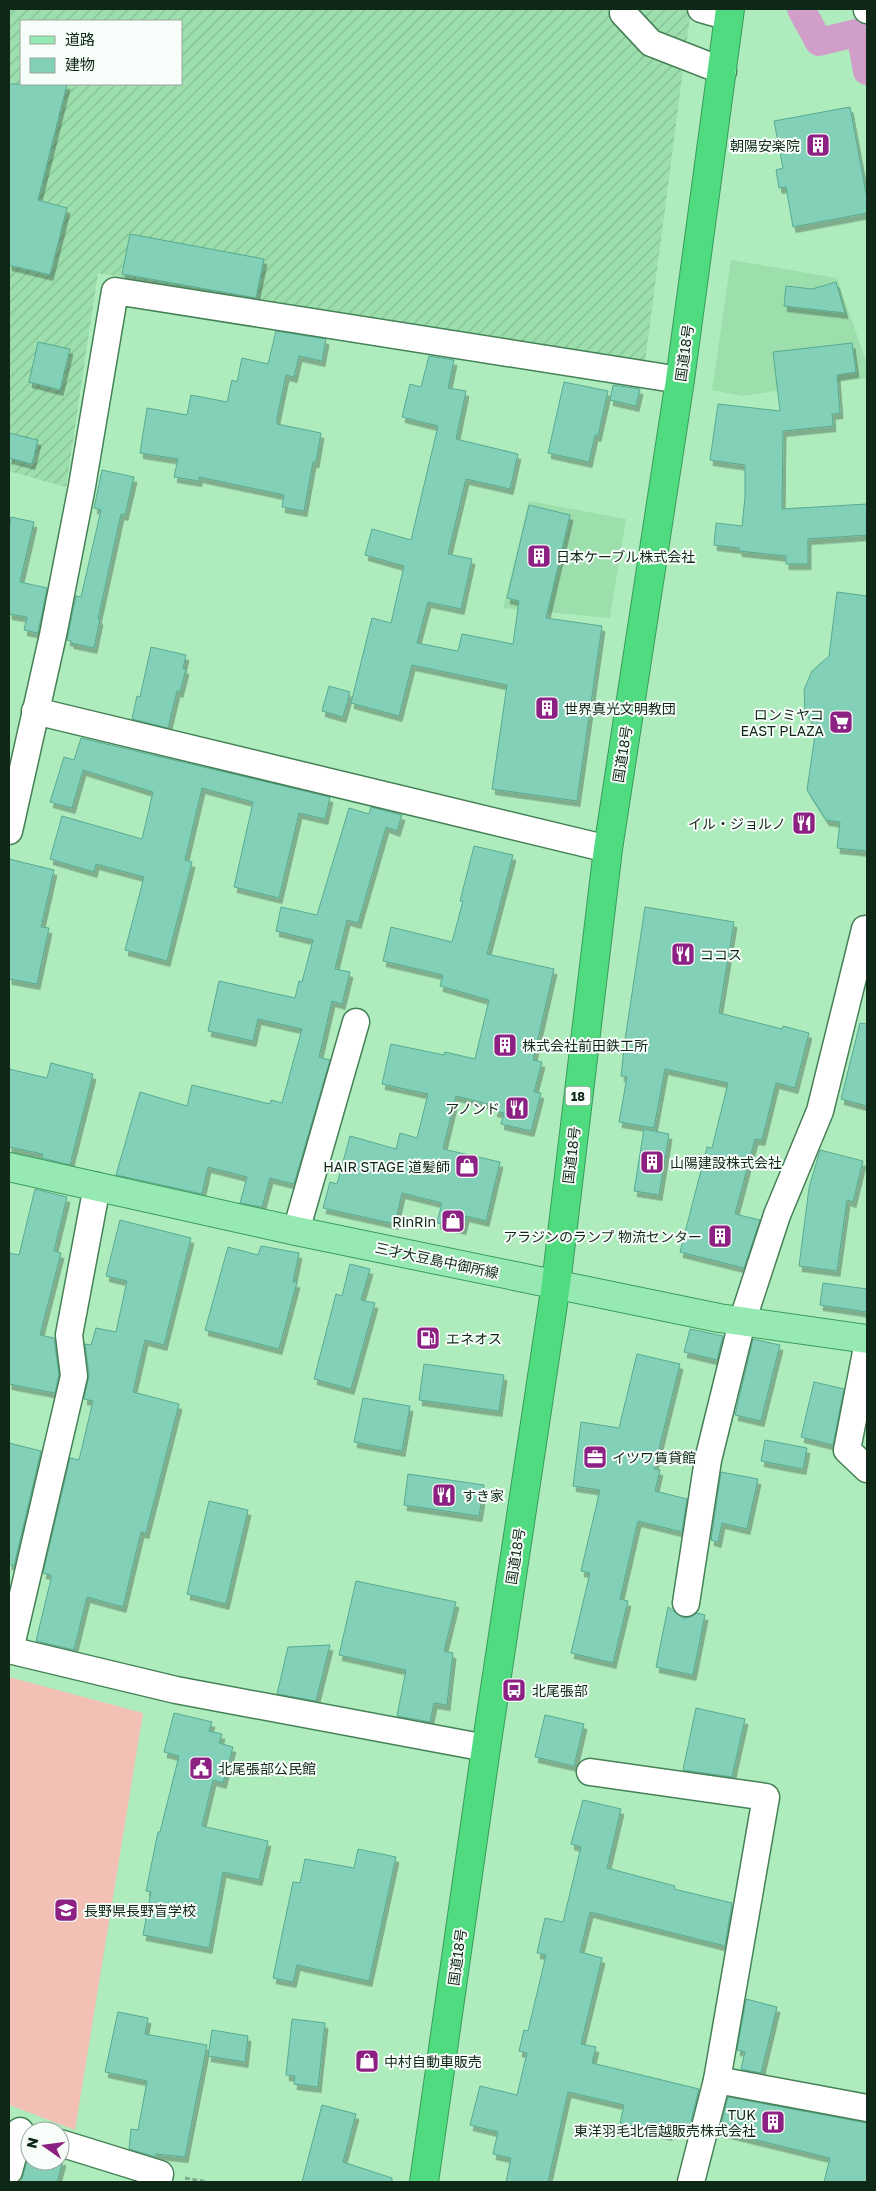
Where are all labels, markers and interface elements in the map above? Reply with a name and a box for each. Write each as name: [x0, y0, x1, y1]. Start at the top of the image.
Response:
legend: [20, 20, 182, 85]
text: 道路: [65, 30, 95, 48]
text: 建物: [65, 55, 95, 73]
building icon: 朝陽安楽院: [805, 132, 831, 158]
place label: 朝陽安楽院: [730, 137, 800, 154]
street label: 国道18号: [672, 323, 696, 383]
building icon: 日本ケーブル株式会社: [526, 543, 552, 569]
place label: 日本ケーブル株式会社: [556, 548, 695, 565]
building icon: 世界真光文明教団: [534, 695, 560, 721]
place label: 世界真光文明教団: [564, 700, 676, 717]
place label: ロンミヤコ EAST PLAZA: [740, 706, 825, 739]
supermarket icon: ロンミヤコ EAST PLAZA: [828, 709, 854, 735]
street label: 国道18号: [609, 724, 635, 784]
restaurant icon: イル・ジョルノ: [791, 810, 817, 836]
place label: イル・ジョルノ: [688, 815, 786, 832]
restaurant icon: ココス: [670, 941, 696, 967]
place label: ココス: [700, 946, 742, 963]
building icon: 株式会社前田鉄工所: [492, 1032, 518, 1058]
place label: 株式会社前田鉄工所: [522, 1037, 648, 1054]
road number: 18: [566, 1086, 590, 1106]
restaurant icon: アノンド: [504, 1095, 530, 1121]
place label: アノンド: [445, 1100, 500, 1117]
street label: 国道18号: [559, 1126, 583, 1184]
building icon: 山陽建設株式会社: [639, 1149, 665, 1175]
shop icon: HAIR STAGE 道髪師: [454, 1153, 480, 1179]
place label: 山陽建設株式会社: [670, 1154, 782, 1171]
place label: HAIR STAGE 道髪師: [323, 1158, 450, 1175]
shop icon: RinRin: [440, 1208, 466, 1234]
place label: RinRin: [392, 1213, 436, 1230]
building icon: アラジンのランプ 物流センター: [707, 1223, 733, 1249]
place label: アラジンのランプ 物流センター: [503, 1228, 702, 1245]
street label: 三才大豆島中御所線: [374, 1239, 500, 1281]
fuel station icon: エネオス: [415, 1325, 441, 1351]
place label: エネオス: [446, 1330, 502, 1347]
office icon: イツワ賃貸館: [582, 1444, 608, 1470]
place label: イツワ賃貸館: [612, 1449, 696, 1466]
restaurant icon: すき家: [431, 1482, 457, 1508]
place label: すき家: [462, 1487, 504, 1504]
street label: 国道18号: [502, 1526, 528, 1586]
bus stop icon: 北尾張部: [501, 1677, 527, 1703]
place label: 北尾張部: [532, 1682, 588, 1699]
public building icon: 北尾張部公民館: [188, 1755, 214, 1781]
place label: 北尾張部公民館: [218, 1760, 316, 1777]
school or university icon: 長野県長野盲学校: [53, 1897, 79, 1923]
place label: 長野県長野盲学校: [84, 1902, 196, 1919]
street label: 国道18号: [445, 1927, 469, 1987]
shop icon: 中村自動車販売: [354, 2048, 380, 2074]
place label: 中村自動車販売: [384, 2053, 482, 2070]
place label: TUK 東洋羽毛北信越販売株式会社: [574, 2106, 756, 2139]
building icon: TUK 東洋羽毛北信越販売株式会社: [760, 2109, 786, 2135]
north arrow: [20, 2121, 70, 2171]
text: N: [22, 2136, 41, 2150]

